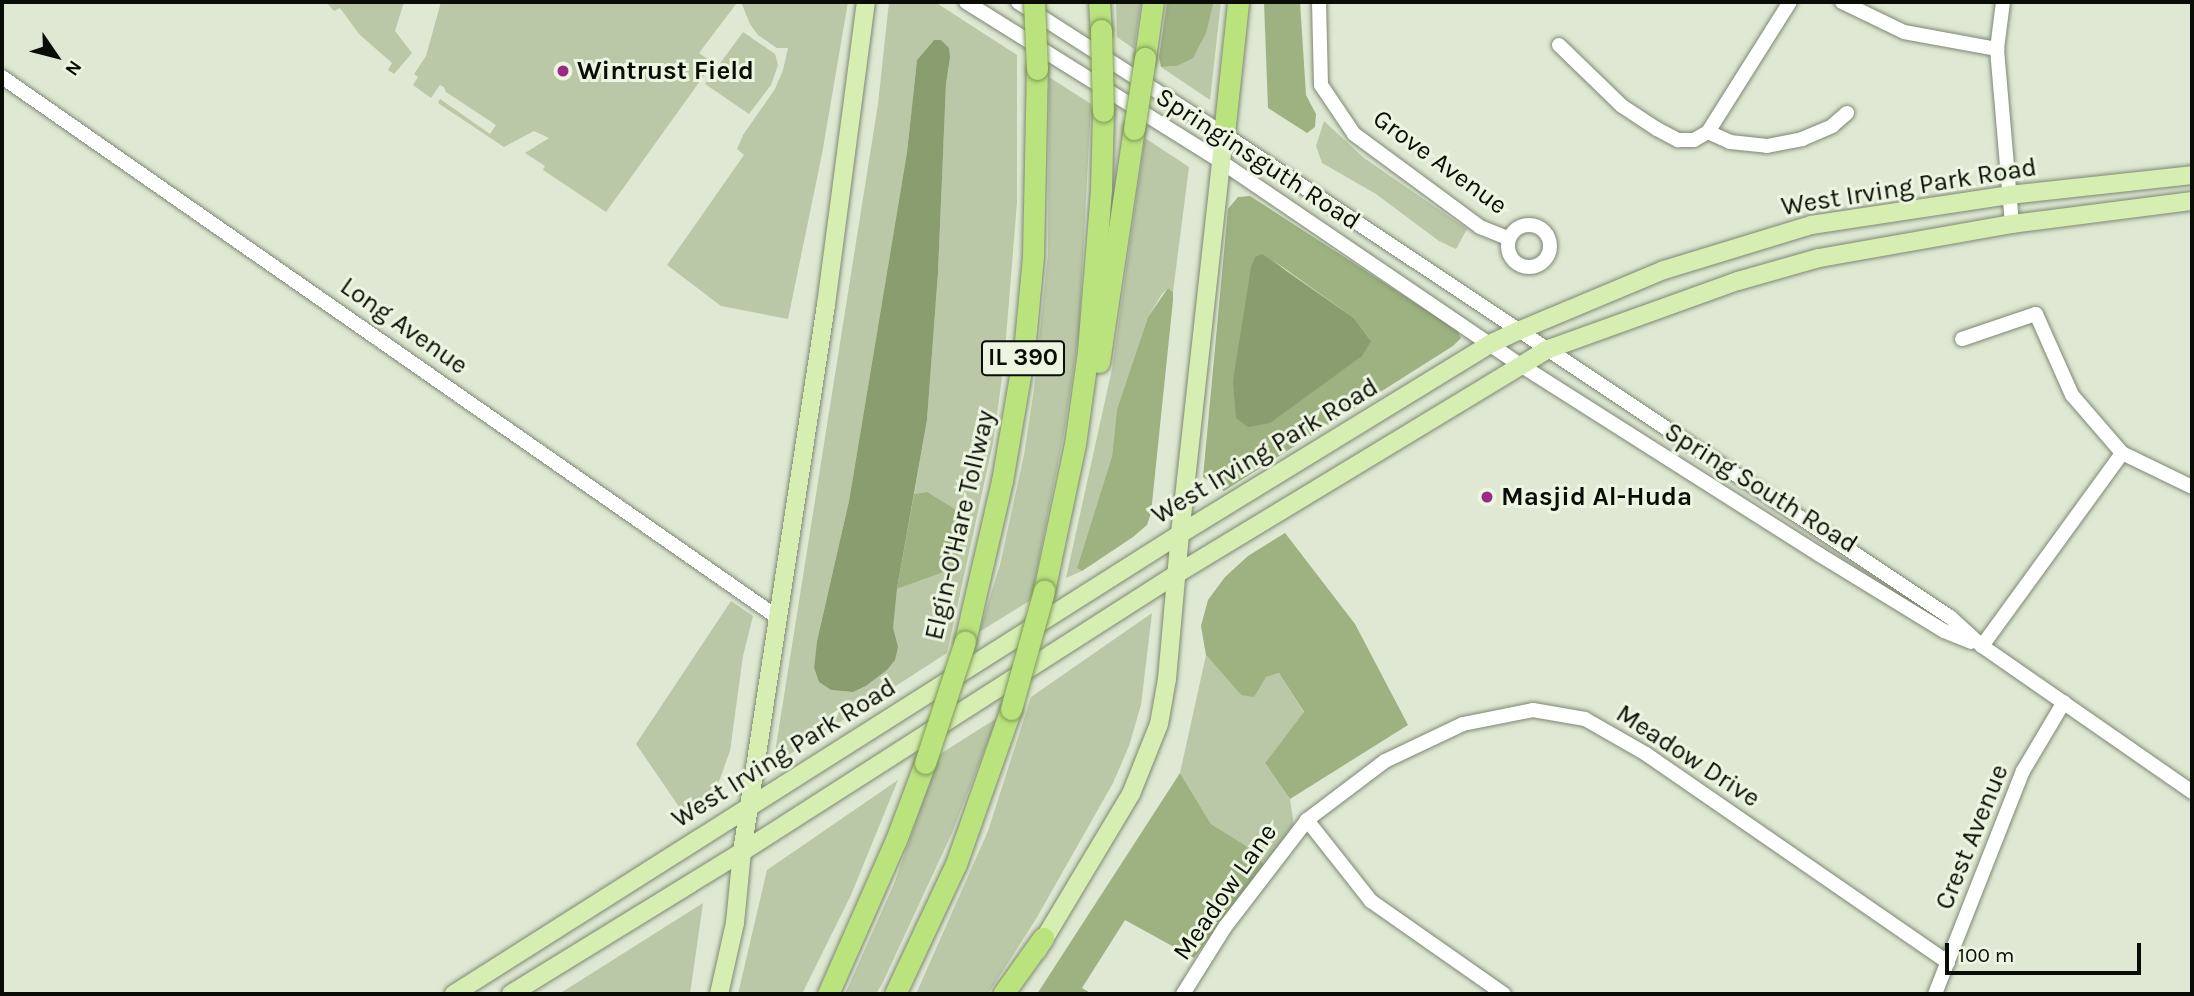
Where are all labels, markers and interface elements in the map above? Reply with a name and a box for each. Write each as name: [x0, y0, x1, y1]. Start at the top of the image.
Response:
north arrow: [21, 21, 91, 91]
place label: Wintrust Field: [577, 55, 754, 87]
text: N: [60, 56, 86, 80]
marker: Wintrust Field: [555, 63, 571, 79]
street label: Springinsguth Road: [1150, 81, 1366, 237]
street label: Grove Avenue: [1367, 103, 1513, 221]
street label: West Irving Park Road: [1779, 151, 2039, 223]
street label: Long Avenue: [334, 271, 474, 381]
road number: IL 390: [981, 338, 1065, 379]
street label: West Irving Park Road: [1146, 371, 1384, 531]
street label: Elgin-O'Hare Tollway: [918, 407, 1002, 643]
street label: Spring South Road: [1659, 416, 1863, 560]
place label: Masjid Al-Huda: [1501, 481, 1692, 513]
marker: Masjid Al-Huda: [1479, 489, 1495, 505]
street label: West Irving Park Road: [666, 671, 902, 835]
street label: Meadow Drive: [1610, 698, 1766, 814]
street label: Crest Avenue: [1929, 760, 2015, 914]
street label: Meadow Lane: [1166, 818, 1284, 966]
scale bar: [1949, 930, 2145, 974]
text: 100 m: [1958, 943, 2015, 967]

